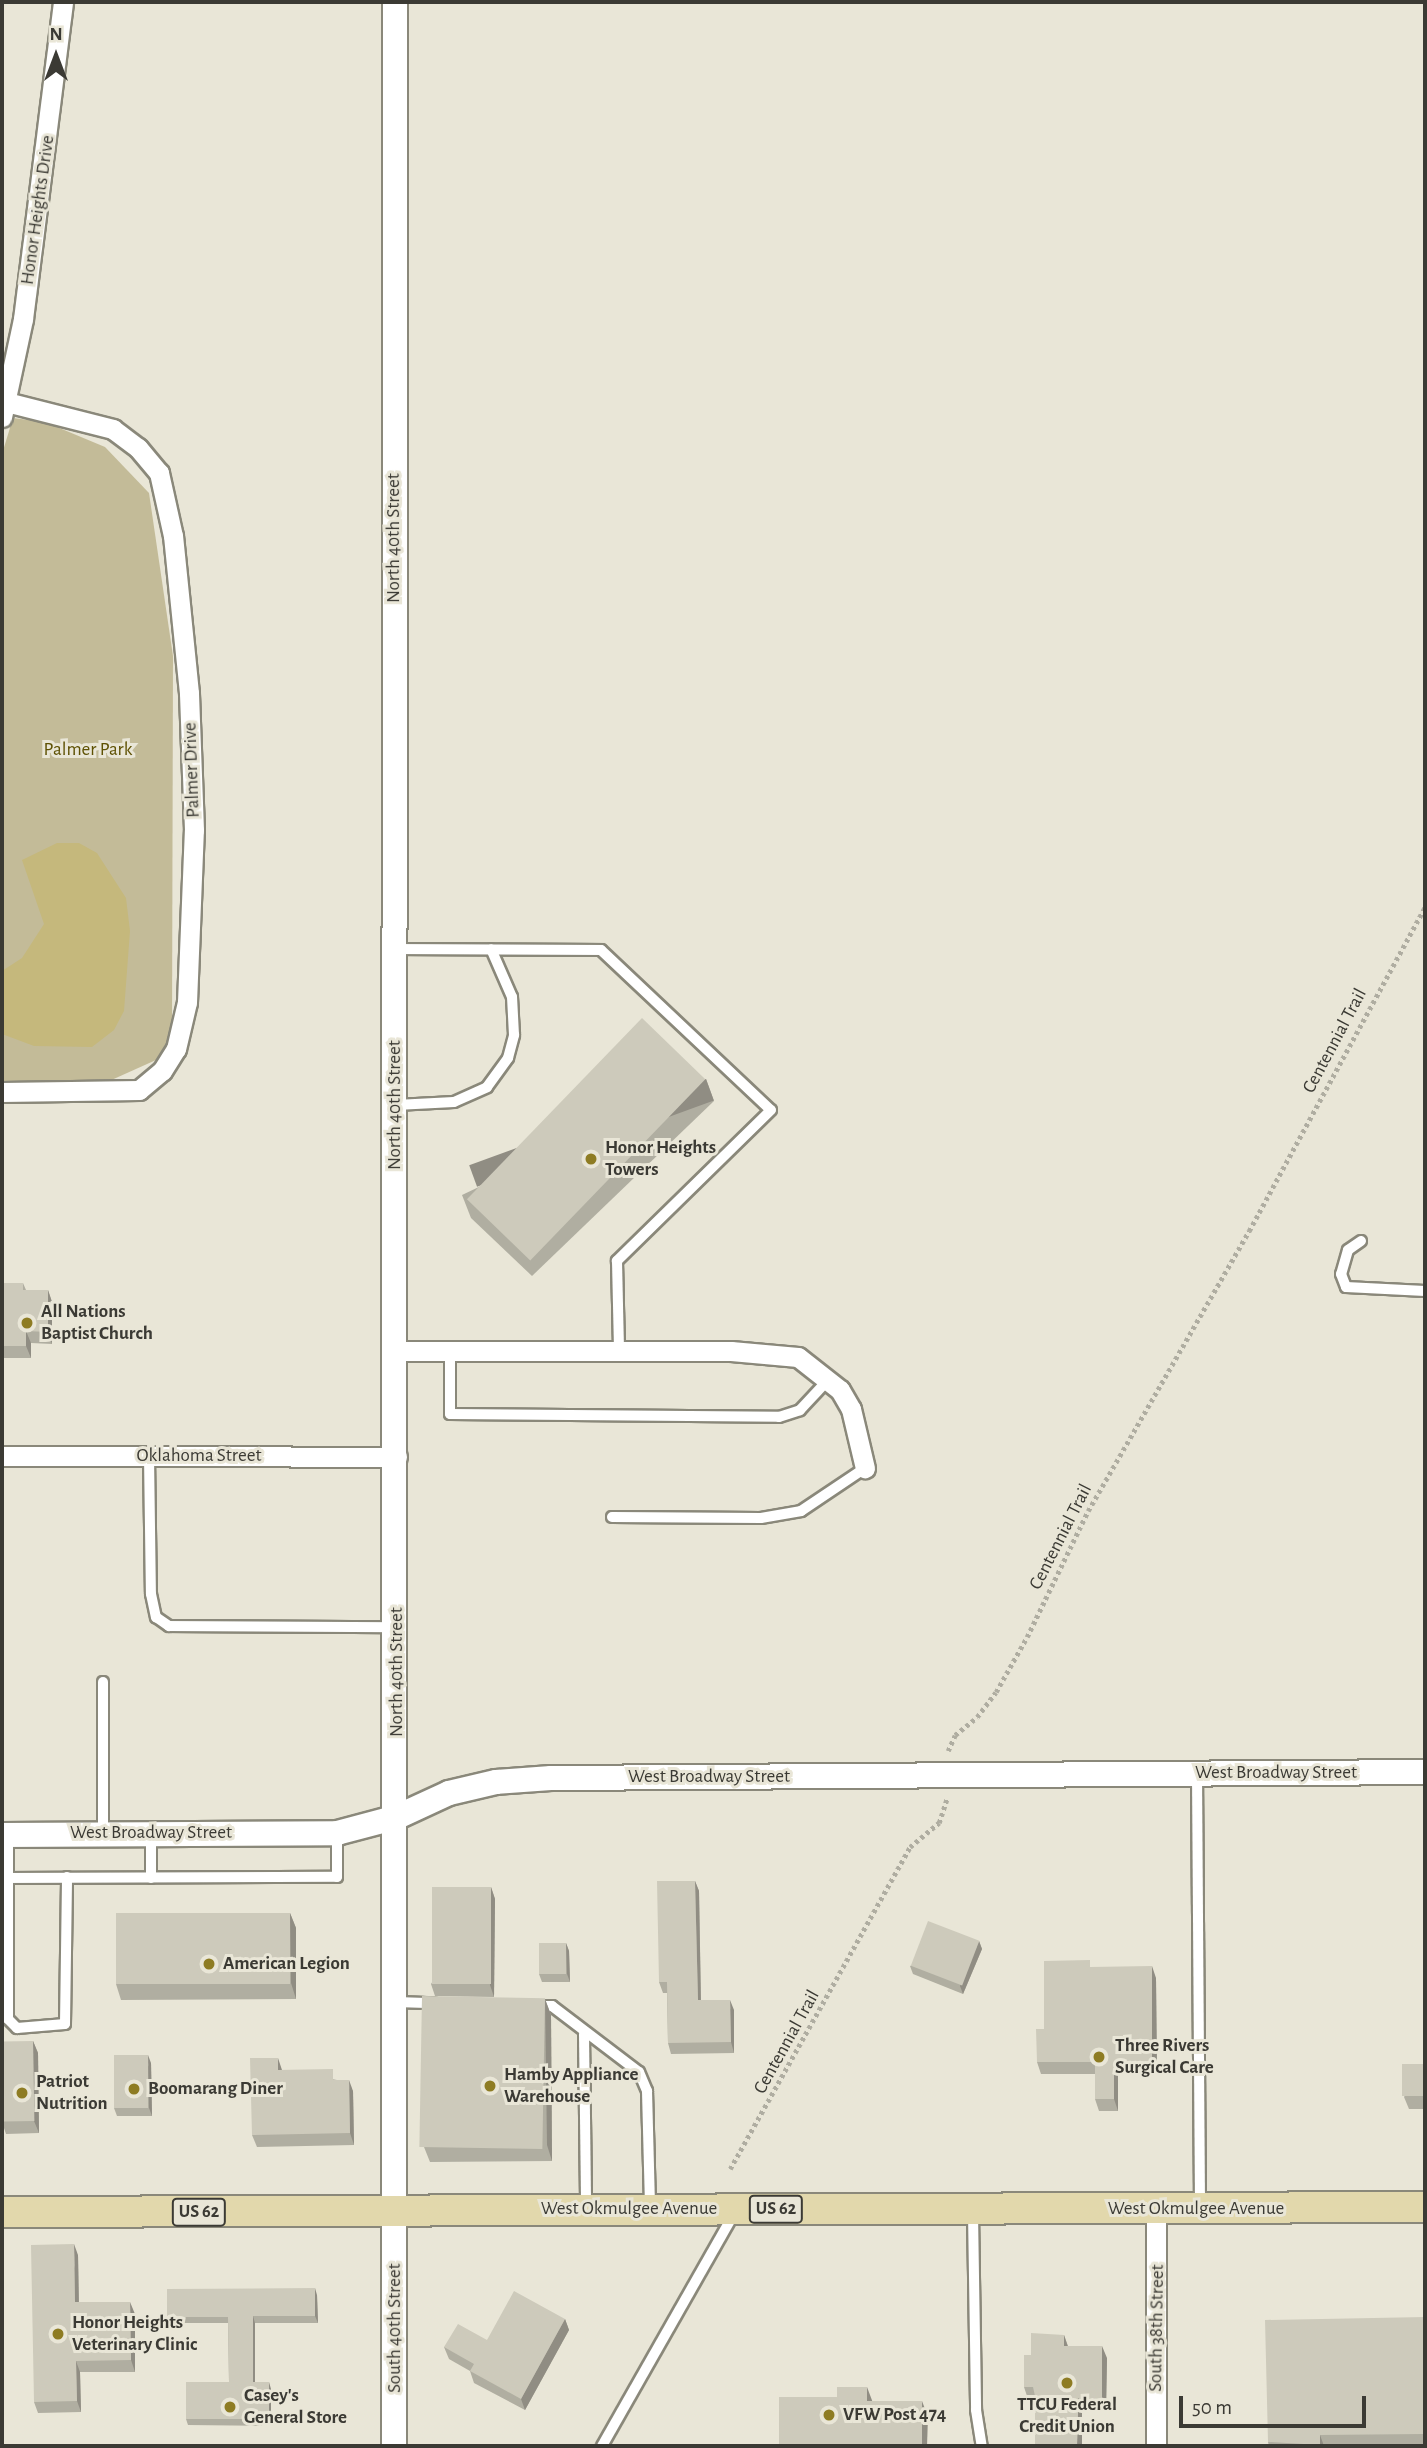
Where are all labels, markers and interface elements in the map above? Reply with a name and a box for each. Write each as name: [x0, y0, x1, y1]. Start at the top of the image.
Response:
north arrow: [21, 21, 91, 91]
text: N: [49, 25, 63, 44]
street label: Honor Heights Drive: [16, 134, 60, 286]
street label: North 40th Street: [383, 473, 405, 603]
street label: Palmer Drive: [179, 722, 205, 818]
park label: Palmer Park: [44, 739, 132, 761]
street label: Centennial Trail: [1298, 985, 1372, 1097]
street label: North 40th Street: [384, 1040, 406, 1170]
place label: Honor Heights Towers: [605, 1137, 716, 1181]
marker: Honor Heights Towers: [583, 1151, 599, 1167]
place label: All Nations Baptist Church: [41, 1301, 153, 1345]
marker: All Nations Baptist Church: [19, 1315, 35, 1331]
street label: Oklahoma Street: [136, 1445, 262, 1467]
street label: Centennial Trail: [1025, 1480, 1097, 1594]
street label: North 40th Street: [386, 1607, 408, 1737]
street label: West Broadway Street: [1195, 1762, 1357, 1784]
street label: West Broadway Street: [628, 1766, 790, 1788]
street label: West Broadway Street: [70, 1822, 232, 1844]
place label: American Legion: [223, 1953, 350, 1975]
marker: American Legion: [201, 1956, 217, 1972]
street label: Centennial Trail: [749, 1986, 825, 2098]
place label: Three Rivers Surgical Care: [1115, 2035, 1214, 2079]
marker: Three Rivers Surgical Care: [1089, 2047, 1109, 2067]
place label: Hamby Appliance Warehouse: [504, 2064, 638, 2108]
place label: Patriot Nutrition: [36, 2071, 108, 2115]
place label: Boomarang Diner: [148, 2078, 283, 2100]
marker: Hamby Appliance Warehouse: [482, 2078, 498, 2094]
marker: Boomarang Diner: [126, 2081, 142, 2097]
marker: Patriot Nutrition: [14, 2085, 30, 2101]
road number: US 62: [748, 2194, 804, 2224]
road number: US 62: [171, 2198, 227, 2226]
street label: West Okmulgee Avenue: [541, 2198, 717, 2220]
street label: West Okmulgee Avenue: [1108, 2198, 1284, 2220]
street label: South 40th Street: [384, 2263, 406, 2393]
street label: South 38th Street: [1144, 2264, 1170, 2392]
place label: Honor Heights Veterinary Clinic: [72, 2312, 197, 2356]
marker: Honor Heights Veterinary Clinic: [50, 2326, 66, 2342]
marker: TTCU Federal Credit Union: [1059, 2375, 1075, 2391]
scale bar: [1182, 2382, 1369, 2426]
place label: Casey's General Store: [244, 2385, 347, 2429]
place label: TTCU Federal Credit Union: [1017, 2394, 1117, 2438]
text: 50 m: [1192, 2397, 1232, 2418]
marker: Casey's General Store: [222, 2399, 238, 2415]
place label: VFW Post 474: [843, 2404, 946, 2426]
marker: VFW Post 474: [821, 2407, 837, 2423]

